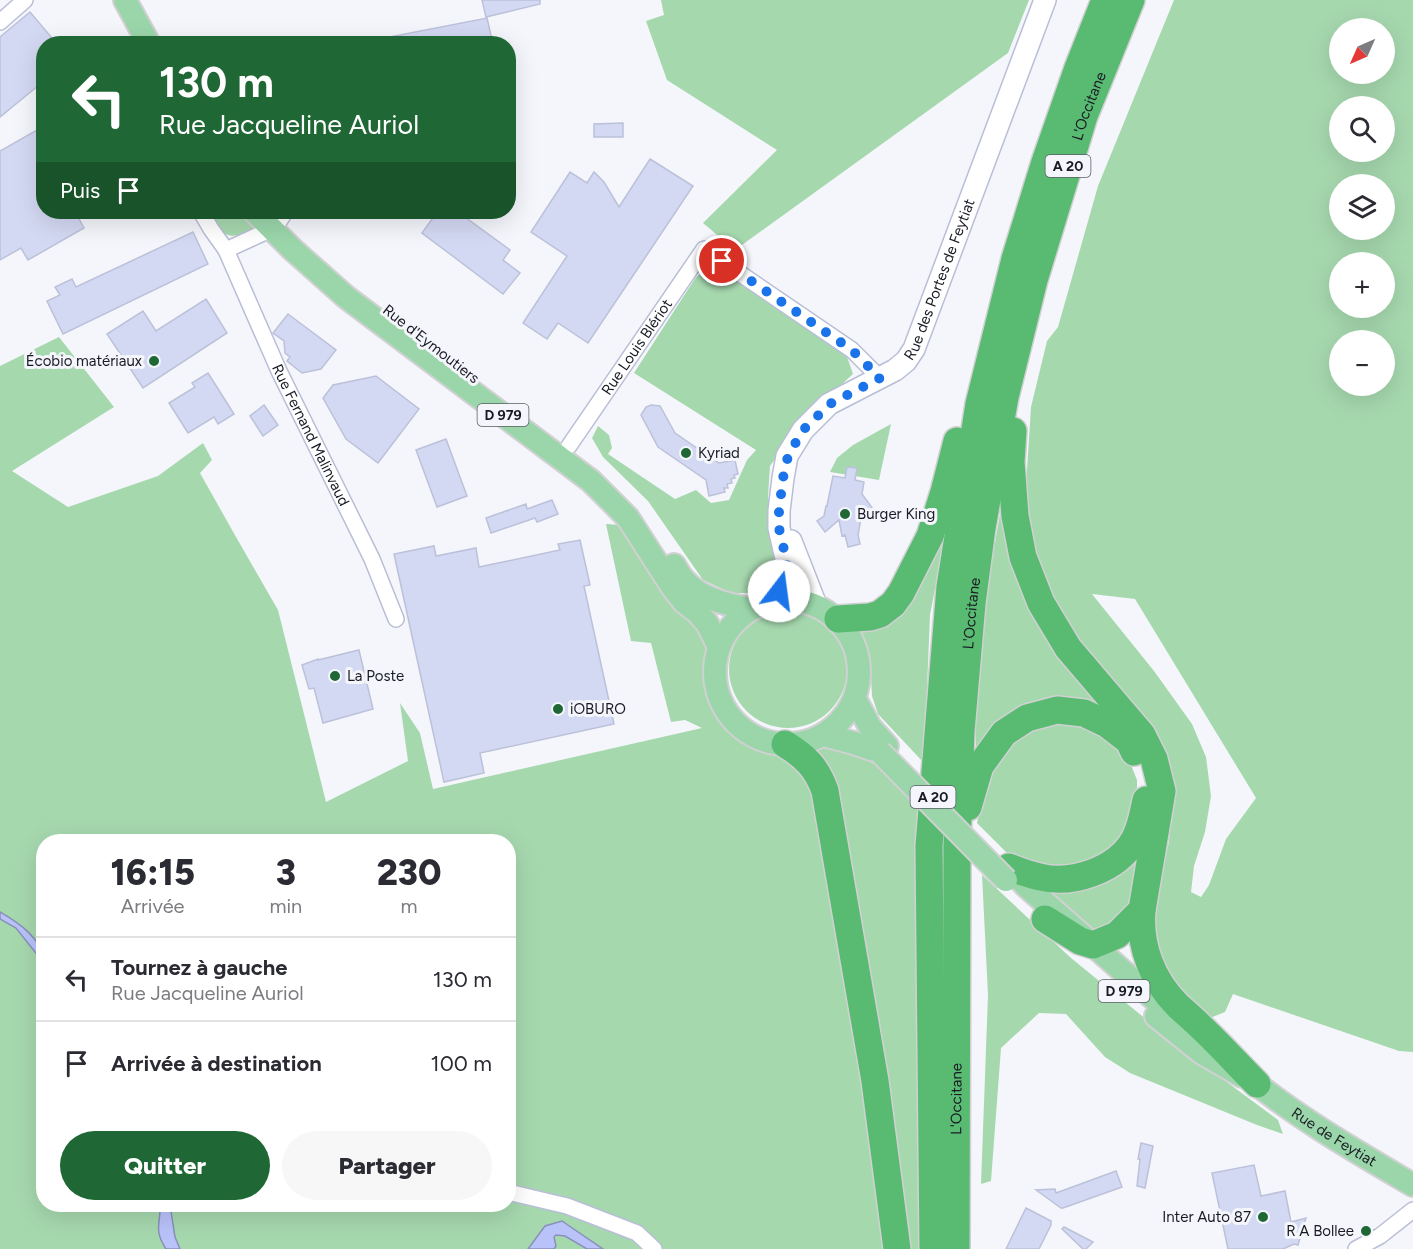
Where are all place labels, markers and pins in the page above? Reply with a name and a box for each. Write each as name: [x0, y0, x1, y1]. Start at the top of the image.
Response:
pin: [696, 235, 747, 286]
place label: Écobio matériaux: [26, 352, 142, 370]
marker: Écobio matériaux: [147, 354, 161, 368]
place label: Kyriad: [698, 444, 740, 462]
marker: Kyriad: [679, 446, 693, 460]
place label: Burger King: [857, 505, 935, 523]
marker: Burger King: [838, 507, 852, 521]
place label: La Poste: [347, 667, 404, 685]
marker: La Poste: [328, 669, 342, 683]
place label: iOBURO: [570, 700, 626, 718]
marker: iOBURO: [551, 702, 565, 716]
place label: Inter Auto 87: [1162, 1208, 1251, 1226]
marker: Inter Auto 87: [1256, 1210, 1270, 1224]
place label: R A Bollee: [1286, 1222, 1354, 1240]
marker: R A Bollee: [1359, 1224, 1373, 1238]

